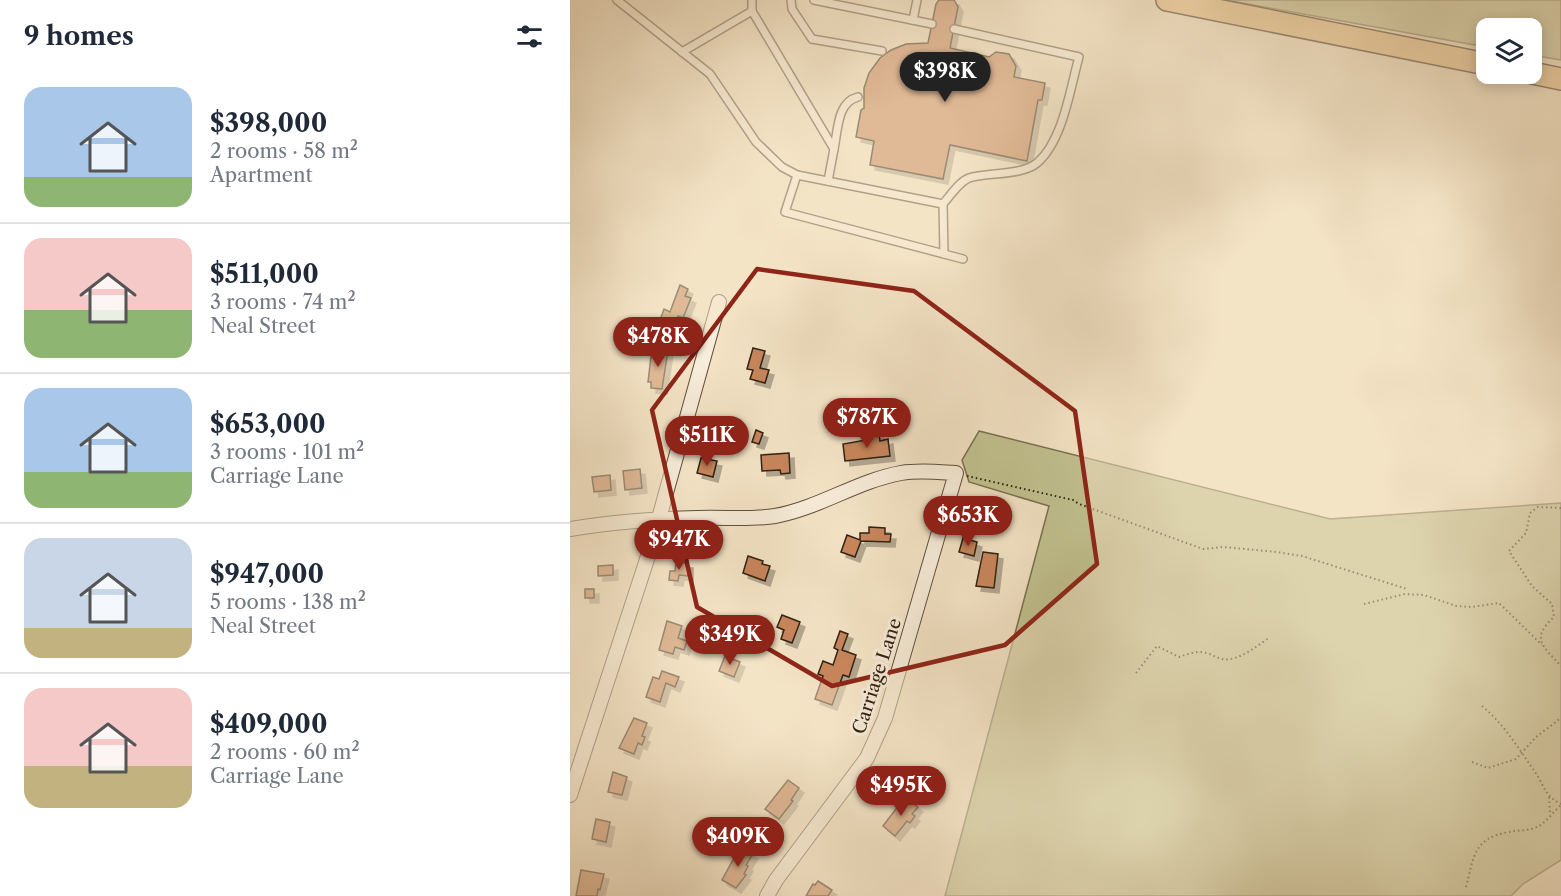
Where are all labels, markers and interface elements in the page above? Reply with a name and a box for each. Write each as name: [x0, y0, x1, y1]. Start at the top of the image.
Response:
map controls: [1476, 18, 1542, 84]
button: layers: [1476, 18, 1542, 84]
text: 9 homes: [24, 20, 134, 52]
icon: filters: [513, 20, 546, 53]
pin: $398K: [903, 52, 987, 103]
text: $398K: [914, 59, 976, 83]
text: $398,000: [210, 107, 327, 139]
icon: home: [72, 111, 144, 183]
text: 2 rooms · 58 m²: [210, 139, 358, 163]
text: Apartment: [210, 163, 313, 187]
text: $511,000: [210, 258, 319, 290]
icon: home: [72, 262, 144, 334]
text: 3 rooms · 74 m²: [210, 290, 356, 314]
text: Neal Street: [210, 314, 316, 338]
pin: $478K: [616, 317, 700, 368]
text: $478K: [627, 324, 689, 348]
pin: $787K: [825, 398, 909, 449]
text: $787K: [837, 405, 897, 429]
text: $653,000: [210, 408, 326, 440]
icon: home: [72, 412, 144, 484]
pin: $511K: [665, 416, 749, 467]
text: $511K: [679, 423, 735, 447]
text: 3 rooms · 101 m²: [210, 440, 364, 464]
text: Carriage Lane: [210, 464, 344, 488]
pin: $653K: [926, 496, 1010, 547]
text: $653K: [937, 503, 999, 527]
pin: $947K: [637, 520, 721, 571]
text: $947K: [648, 527, 710, 551]
text: $947,000: [210, 558, 324, 590]
icon: home: [72, 562, 144, 634]
text: 5 rooms · 138 m²: [210, 590, 366, 614]
text: Neal Street: [210, 614, 316, 638]
pin: $349K: [688, 615, 772, 666]
street label: Carriage Lane: [848, 615, 906, 737]
text: $349K: [699, 622, 761, 646]
text: $409,000: [210, 708, 327, 740]
icon: home: [72, 712, 144, 784]
text: 2 rooms · 60 m²: [210, 740, 360, 764]
text: Carriage Lane: [210, 764, 344, 788]
pin: $495K: [859, 766, 943, 817]
text: $495K: [870, 773, 932, 797]
pin: $409K: [696, 817, 780, 868]
text: $409K: [706, 824, 770, 848]

